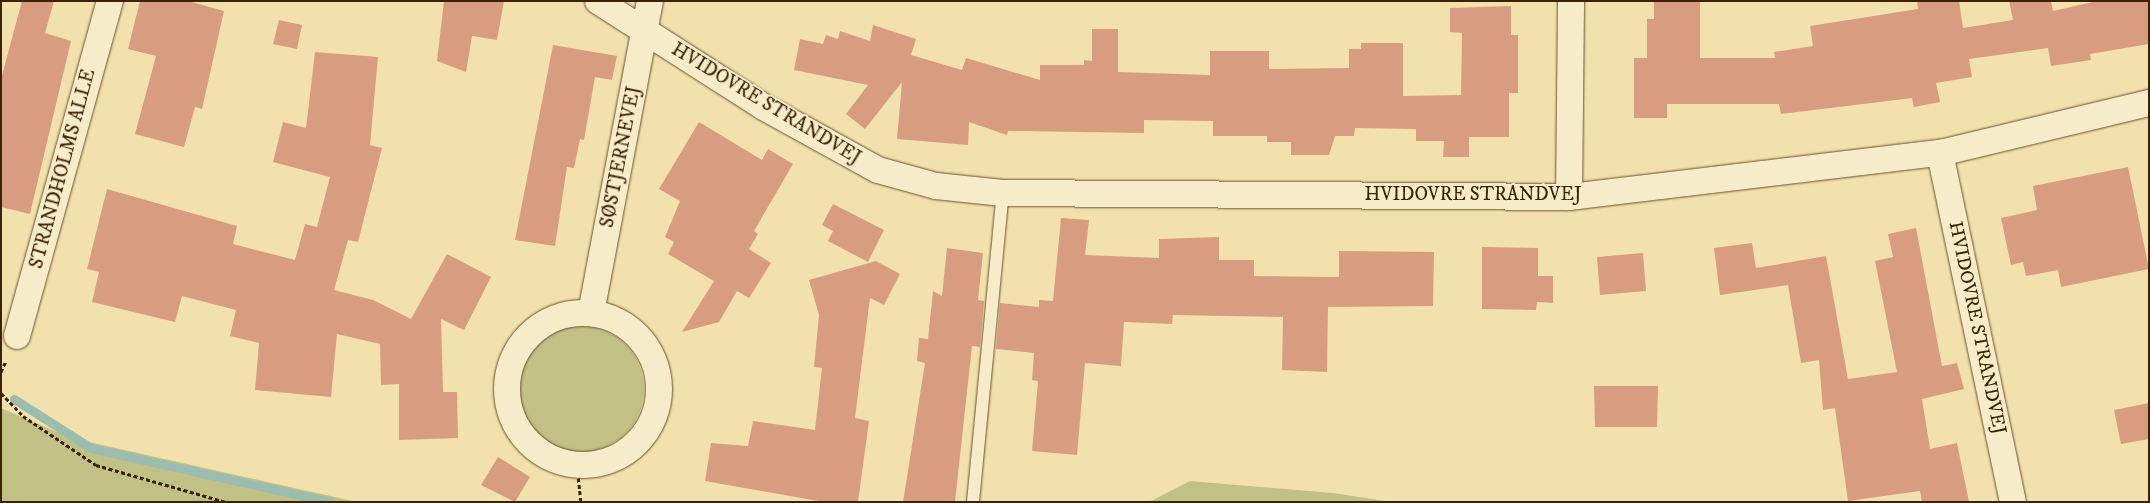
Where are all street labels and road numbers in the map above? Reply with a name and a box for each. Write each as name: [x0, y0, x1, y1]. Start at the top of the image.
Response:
street label: HVIDOVRE STRANDVEJ: [667, 38, 865, 170]
street label: STRANDHOLMS ALLE: [25, 67, 101, 271]
street label: SØSTJERNEVEJ: [596, 84, 646, 230]
street label: HVIDOVRE STRANDVEJ: [1364, 184, 1582, 206]
street label: HVIDOVRE STRANDVEJ: [1943, 219, 2011, 437]

